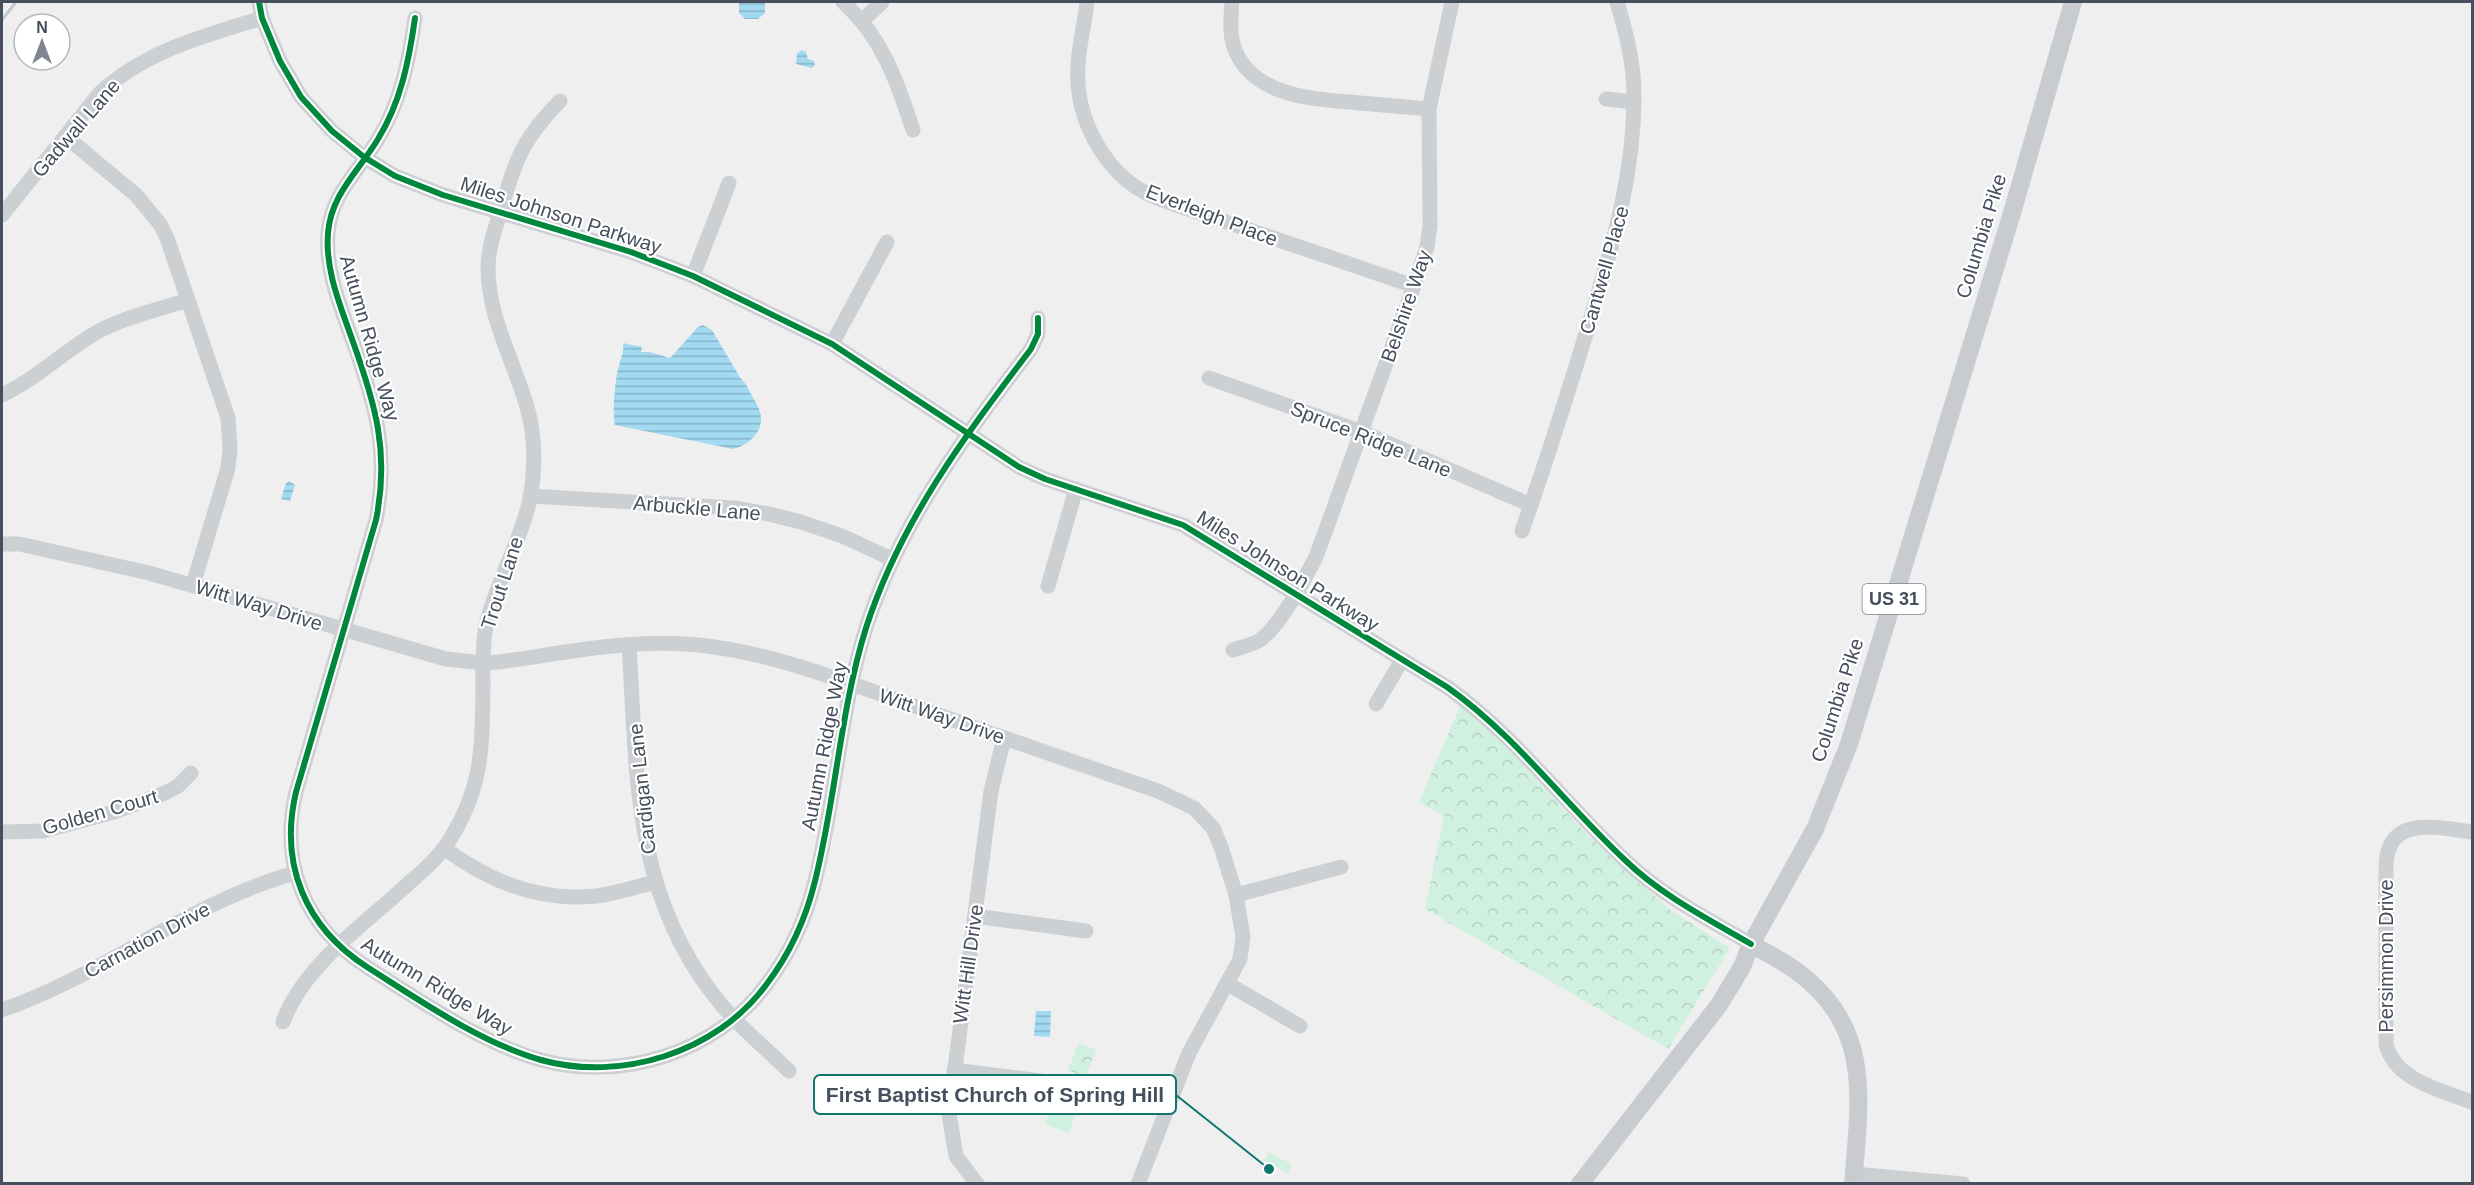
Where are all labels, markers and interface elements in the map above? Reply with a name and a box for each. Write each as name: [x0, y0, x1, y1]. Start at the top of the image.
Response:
north arrow: [12, 12, 72, 72]
text: N: [36, 19, 48, 36]
street label: Gadwall Lane: [28, 75, 124, 181]
street label: Columbia Pike: [1952, 171, 2010, 301]
street label: Miles Johnson Parkway: [458, 172, 664, 258]
street label: Everleigh Place: [1143, 180, 1281, 250]
street label: Cantwell Place: [1575, 203, 1633, 337]
street label: Belshire Way: [1377, 247, 1435, 365]
street label: Autumn Ridge Way: [336, 253, 404, 423]
street label: Spruce Ridge Lane: [1287, 397, 1455, 481]
street label: Arbuckle Lane: [632, 491, 762, 525]
street label: Miles Johnson Parkway: [1193, 506, 1383, 636]
street label: Trout Lane: [477, 534, 527, 632]
street label: Witt Way Drive: [193, 575, 325, 635]
road number: US 31: [1862, 584, 1926, 614]
street label: Columbia Pike: [1807, 635, 1867, 765]
street label: Autumn Ridge Way: [797, 660, 851, 832]
street label: Witt Way Drive: [876, 684, 1008, 748]
street label: Cardigan Lane: [624, 723, 660, 855]
street label: Golden Court: [40, 785, 161, 839]
street label: Persimmon Drive: [2375, 879, 2397, 1033]
street label: Carnation Drive: [80, 898, 214, 982]
street label: Witt Hill Drive: [949, 903, 987, 1025]
street label: Autumn Ridge Way: [358, 932, 516, 1040]
callout: First Baptist Church of Spring Hill: [814, 1075, 1176, 1114]
text: First Baptist Church of Spring Hill: [826, 1083, 1164, 1106]

